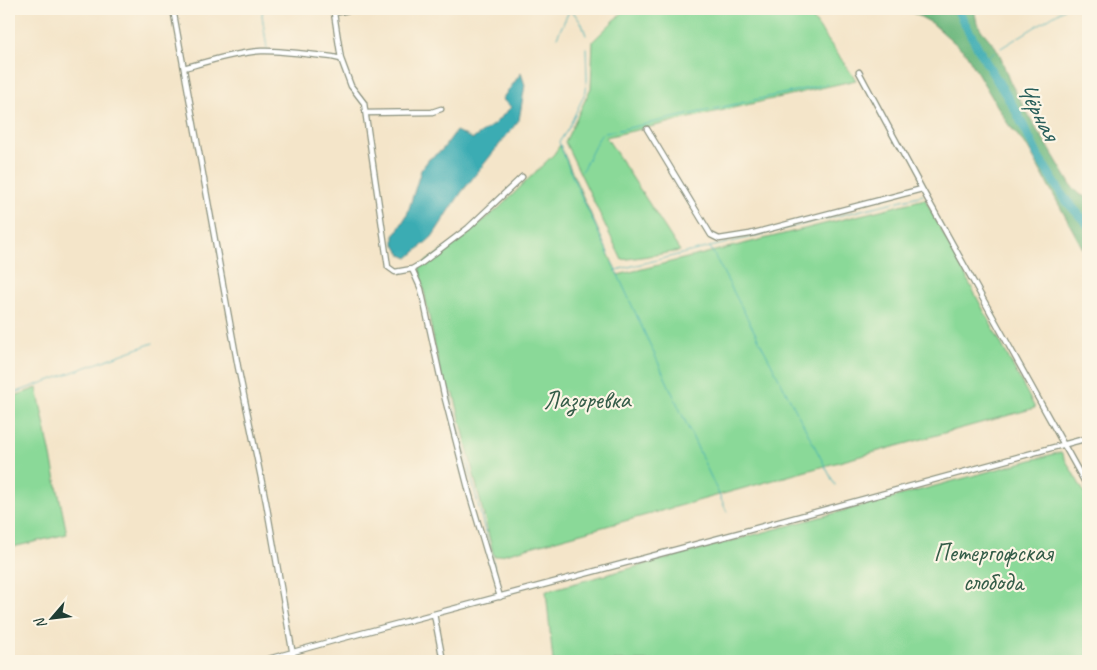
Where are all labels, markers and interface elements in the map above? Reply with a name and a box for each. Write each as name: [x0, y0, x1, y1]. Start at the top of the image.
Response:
water label: Чёрная: [1009, 75, 1069, 148]
park label: Лазоревка: [543, 384, 633, 417]
park label: Петергофская слобода: [933, 537, 1055, 598]
north arrow: [28, 592, 78, 642]
text: N: [30, 614, 51, 632]

